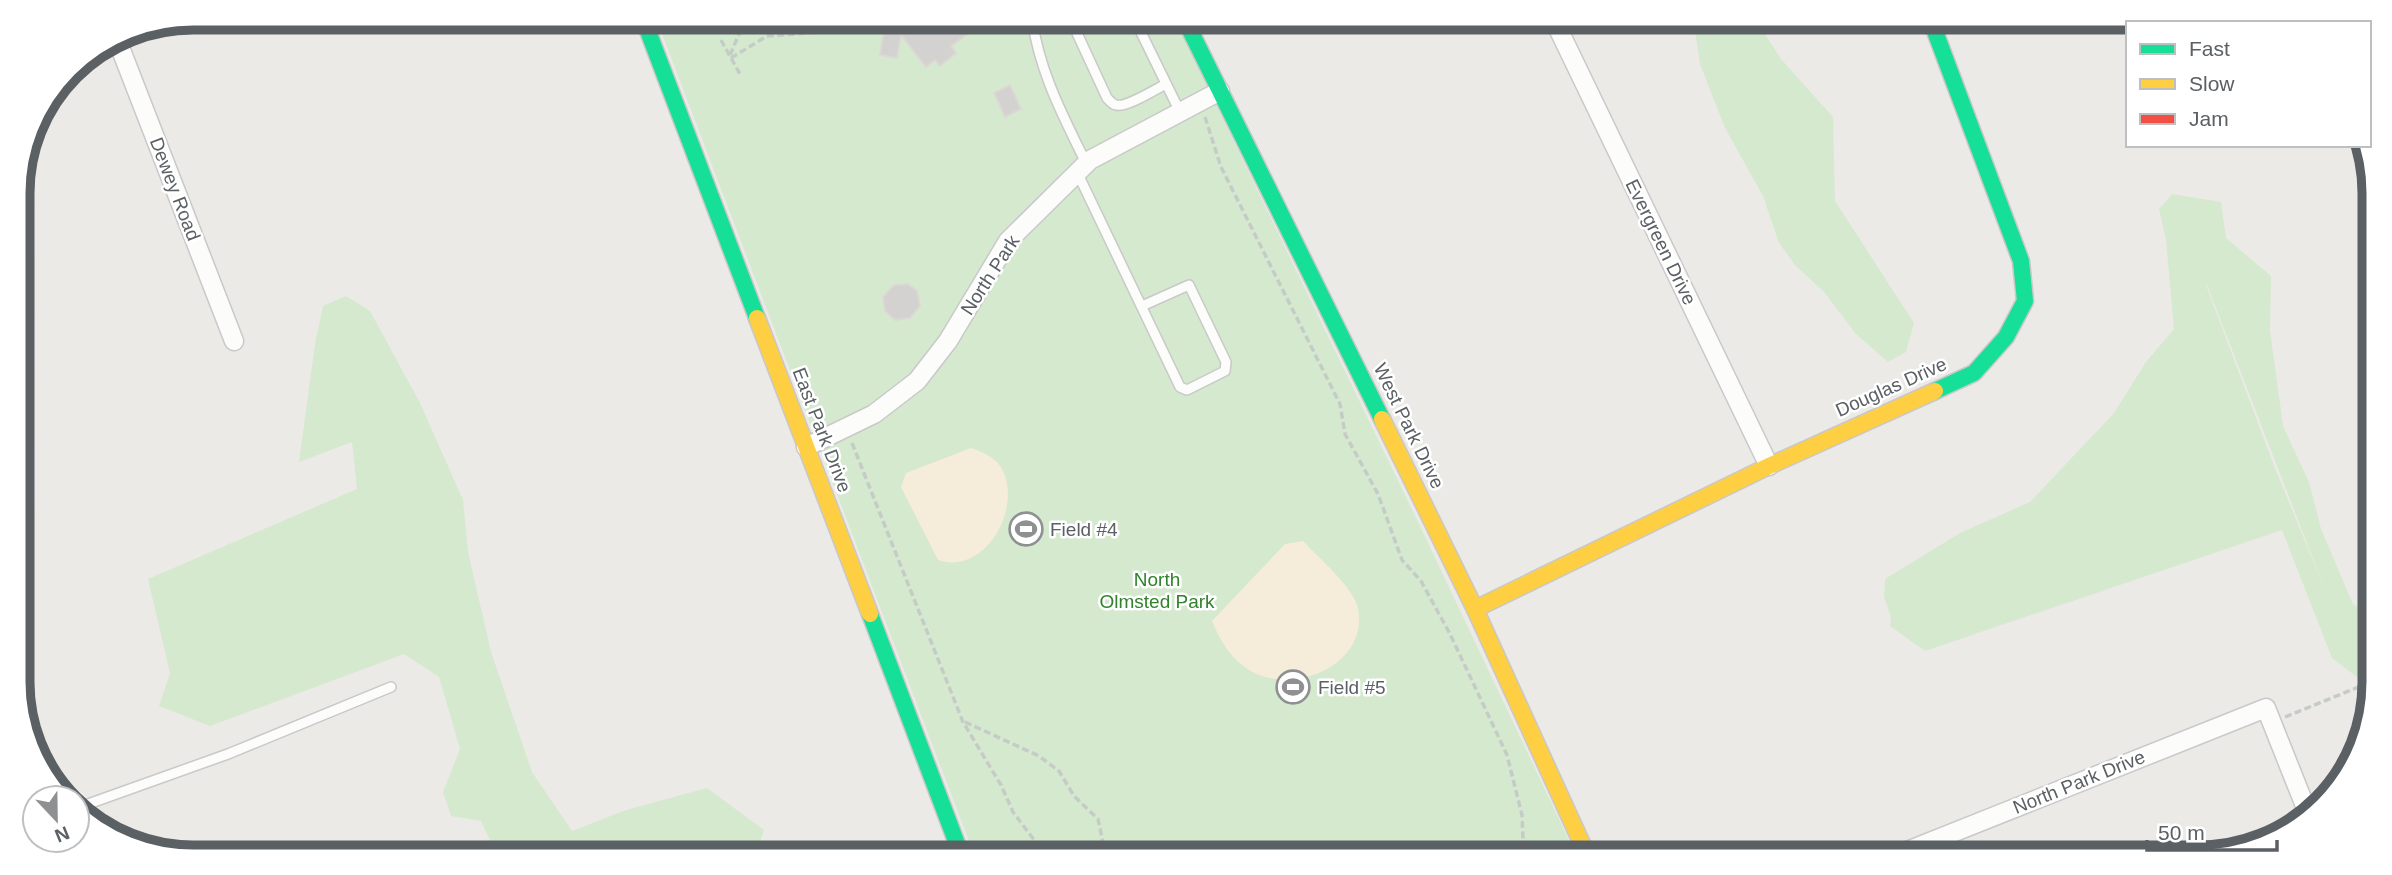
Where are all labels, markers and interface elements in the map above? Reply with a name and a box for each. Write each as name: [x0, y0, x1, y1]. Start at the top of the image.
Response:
legend: [2126, 21, 2371, 147]
text: Fast: [2189, 37, 2230, 60]
text: Slow: [2189, 72, 2235, 95]
text: Jam: [2189, 107, 2229, 130]
street label: Dewey Road: [146, 134, 204, 244]
street label: Evergreen Drive: [1621, 176, 1701, 308]
street label: North Park: [956, 231, 1024, 319]
street label: Douglas Drive: [1832, 353, 1950, 421]
street label: West Park Drive: [1370, 360, 1448, 492]
street label: East Park Drive: [789, 365, 855, 495]
sports icon: Field #4: [1007, 510, 1045, 548]
place label: Field #4: [1050, 519, 1118, 540]
park label: North Olmsted Park: [1099, 569, 1215, 612]
sports icon: Field #5: [1274, 668, 1312, 706]
place label: Field #5: [1318, 677, 1386, 698]
street label: North Park Drive: [2010, 746, 2148, 818]
north arrow: [21, 784, 91, 854]
scale bar: [2147, 808, 2276, 852]
text: 50 m: [2158, 821, 2205, 844]
text: N: [52, 822, 72, 847]

